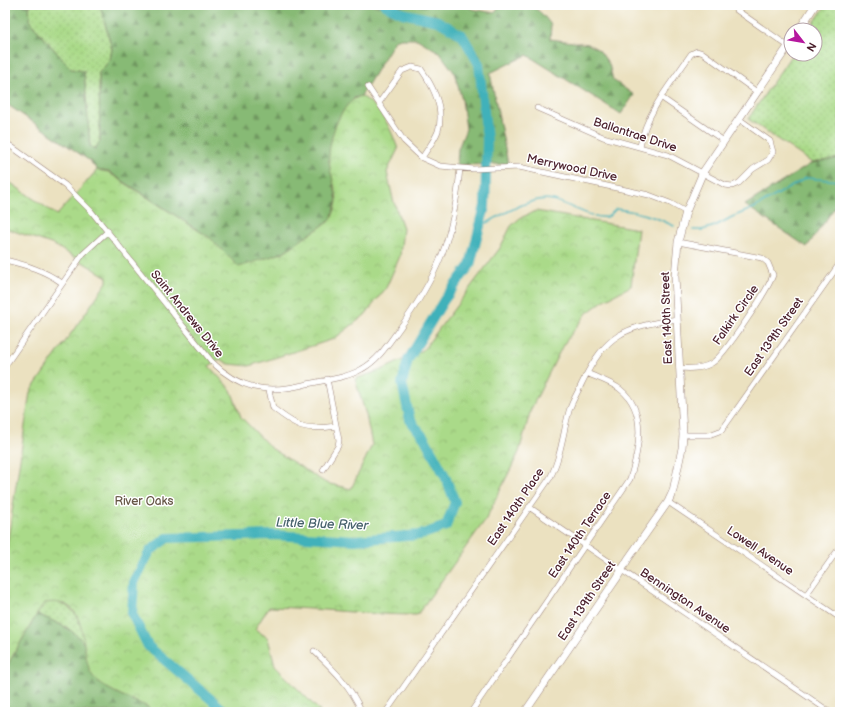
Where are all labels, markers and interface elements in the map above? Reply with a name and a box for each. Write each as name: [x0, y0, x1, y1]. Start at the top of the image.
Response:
north arrow: [783, 22, 823, 62]
text: N: [803, 40, 819, 54]
street label: Ballantrae Drive: [591, 114, 679, 156]
street label: Merrywood Drive: [525, 151, 619, 185]
street label: Saint Andrews Drive: [147, 267, 227, 361]
street label: East 140th Street: [658, 271, 676, 365]
street label: Falkirk Circle: [710, 282, 762, 348]
street label: East 139th Street: [741, 294, 807, 379]
street label: East 140th Place: [484, 465, 548, 549]
street label: East 140th Terrace: [545, 489, 615, 581]
park label: River Oaks: [115, 494, 173, 509]
water label: Little Blue River: [276, 514, 370, 534]
street label: Lowell Avenue: [724, 523, 796, 579]
street label: East 139th Street: [555, 558, 619, 644]
street label: Bennington Avenue: [637, 565, 733, 637]

